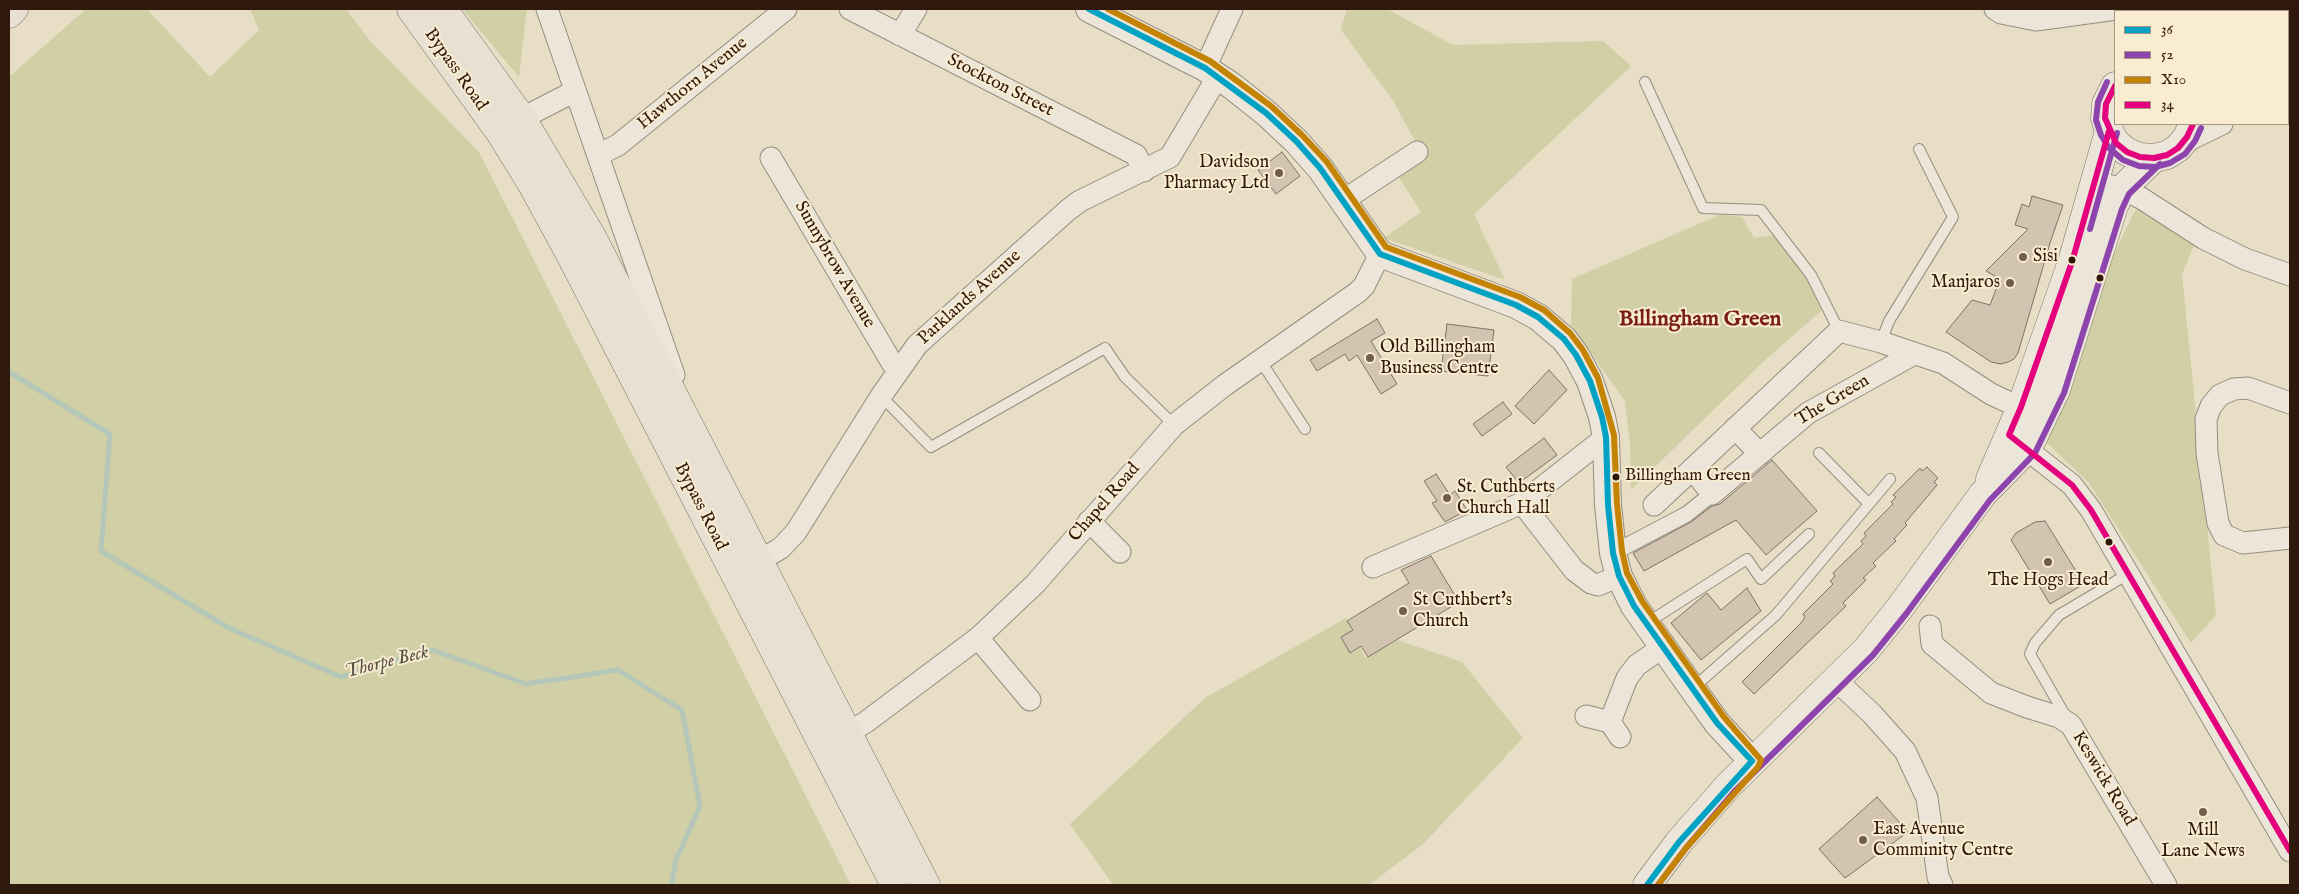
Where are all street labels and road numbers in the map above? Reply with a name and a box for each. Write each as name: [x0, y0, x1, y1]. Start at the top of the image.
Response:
street label: Bypass Road: [419, 25, 491, 115]
street label: Hawthorn Avenue: [634, 33, 752, 135]
street label: Stockton Street: [943, 50, 1057, 122]
street label: Sunnybrow Avenue: [789, 198, 879, 332]
street label: Parklands Avenue: [914, 246, 1026, 350]
street label: The Green: [1792, 371, 1874, 431]
street label: Chapel Road: [1065, 459, 1145, 547]
street label: Bypass Road: [669, 460, 731, 554]
street label: Keswick Road: [2066, 728, 2140, 830]

